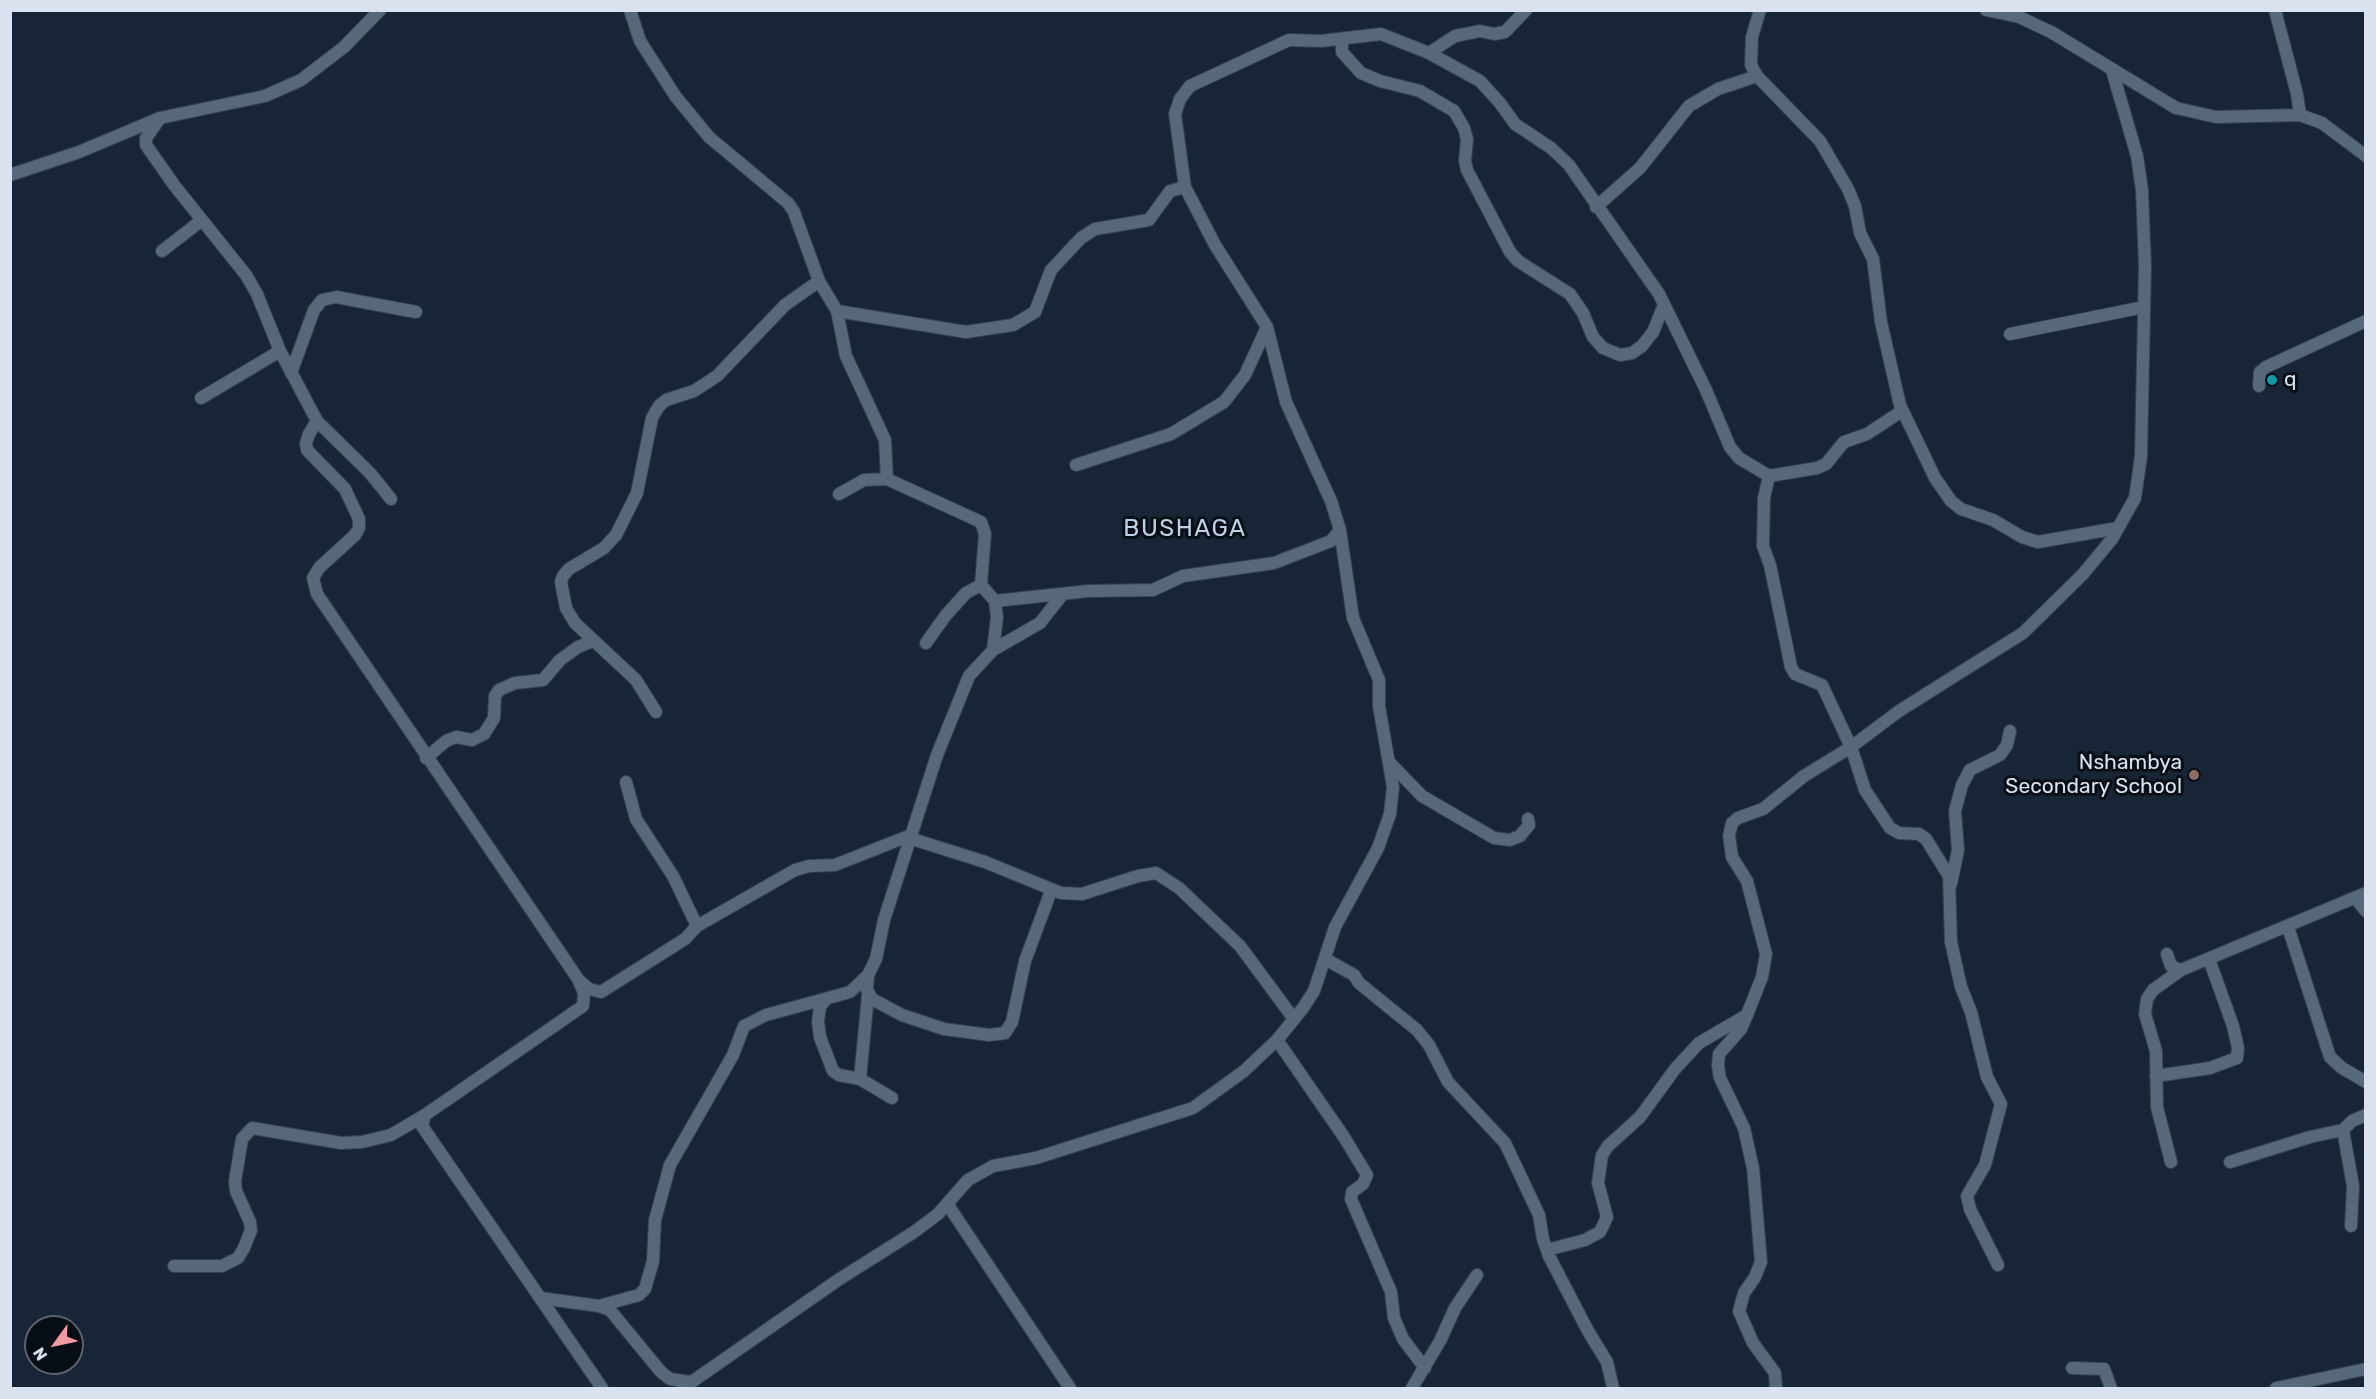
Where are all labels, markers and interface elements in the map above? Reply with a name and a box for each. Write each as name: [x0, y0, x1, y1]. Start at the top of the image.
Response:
place label: q: [2284, 367, 2297, 393]
marker: q: [2265, 373, 2279, 387]
district label: BUSHAGA: [1123, 515, 1247, 543]
place label: Nshambya Secondary School: [2005, 750, 2182, 800]
marker: Nshambya Secondary School: [2187, 768, 2201, 782]
north arrow: [24, 1315, 84, 1375]
text: N: [29, 1344, 51, 1364]

